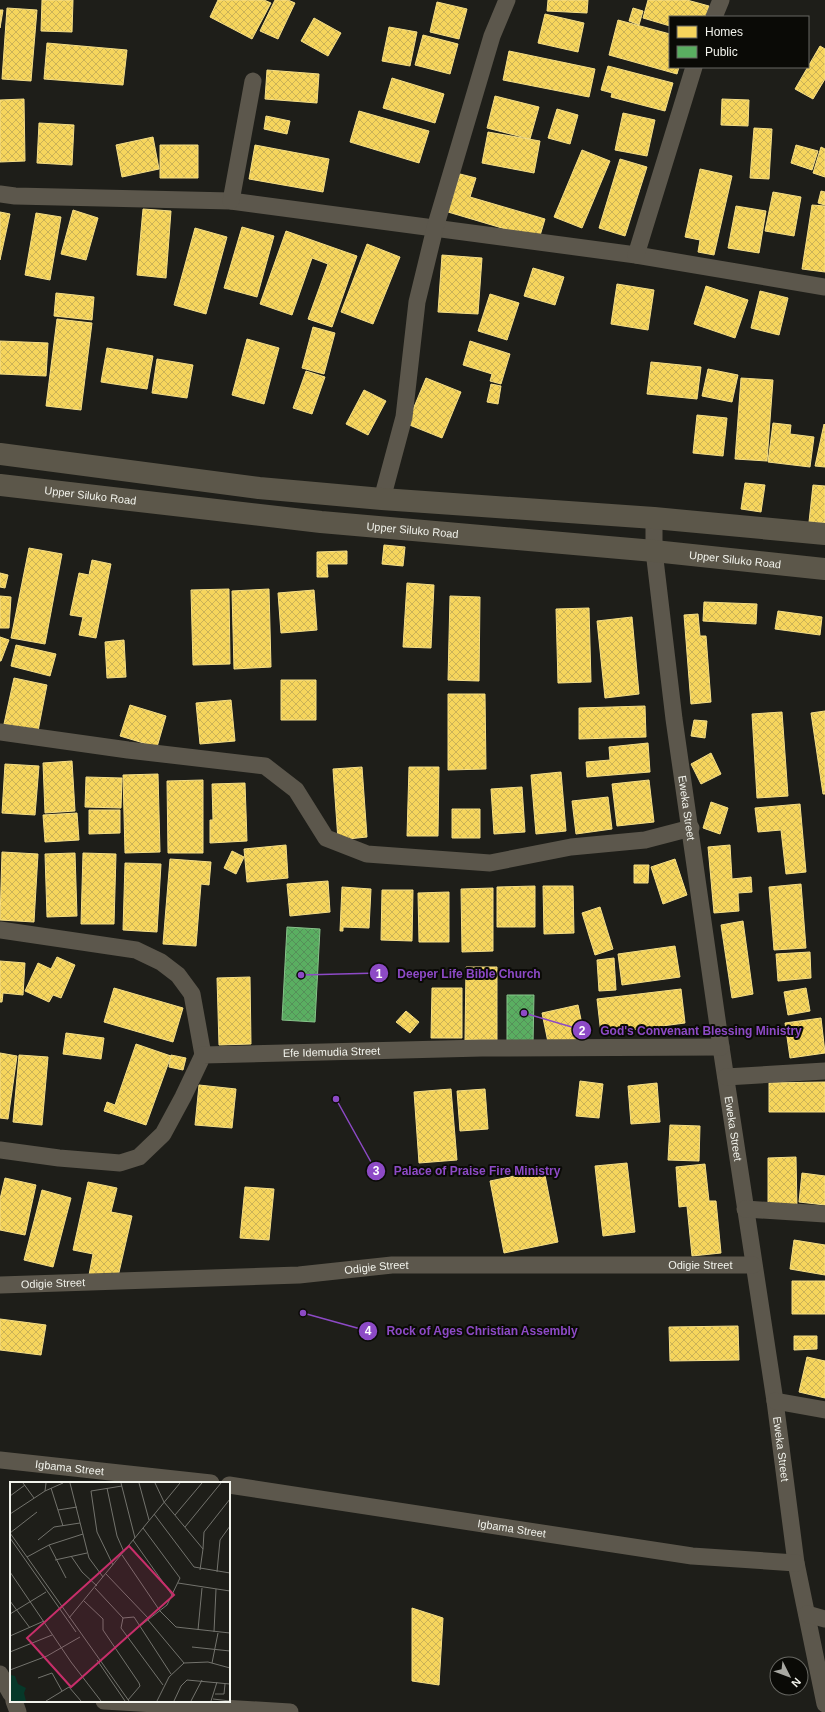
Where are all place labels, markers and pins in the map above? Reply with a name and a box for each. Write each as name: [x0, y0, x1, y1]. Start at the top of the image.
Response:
callout: Deeper Life Bible Church: [369, 961, 549, 985]
callout: God's Convenant Blessing Ministry: [572, 1018, 809, 1042]
callout: Palace of Praise Fire Ministry: [366, 1159, 568, 1183]
callout: Rock of Ages Christian Assembly: [358, 1319, 586, 1343]

